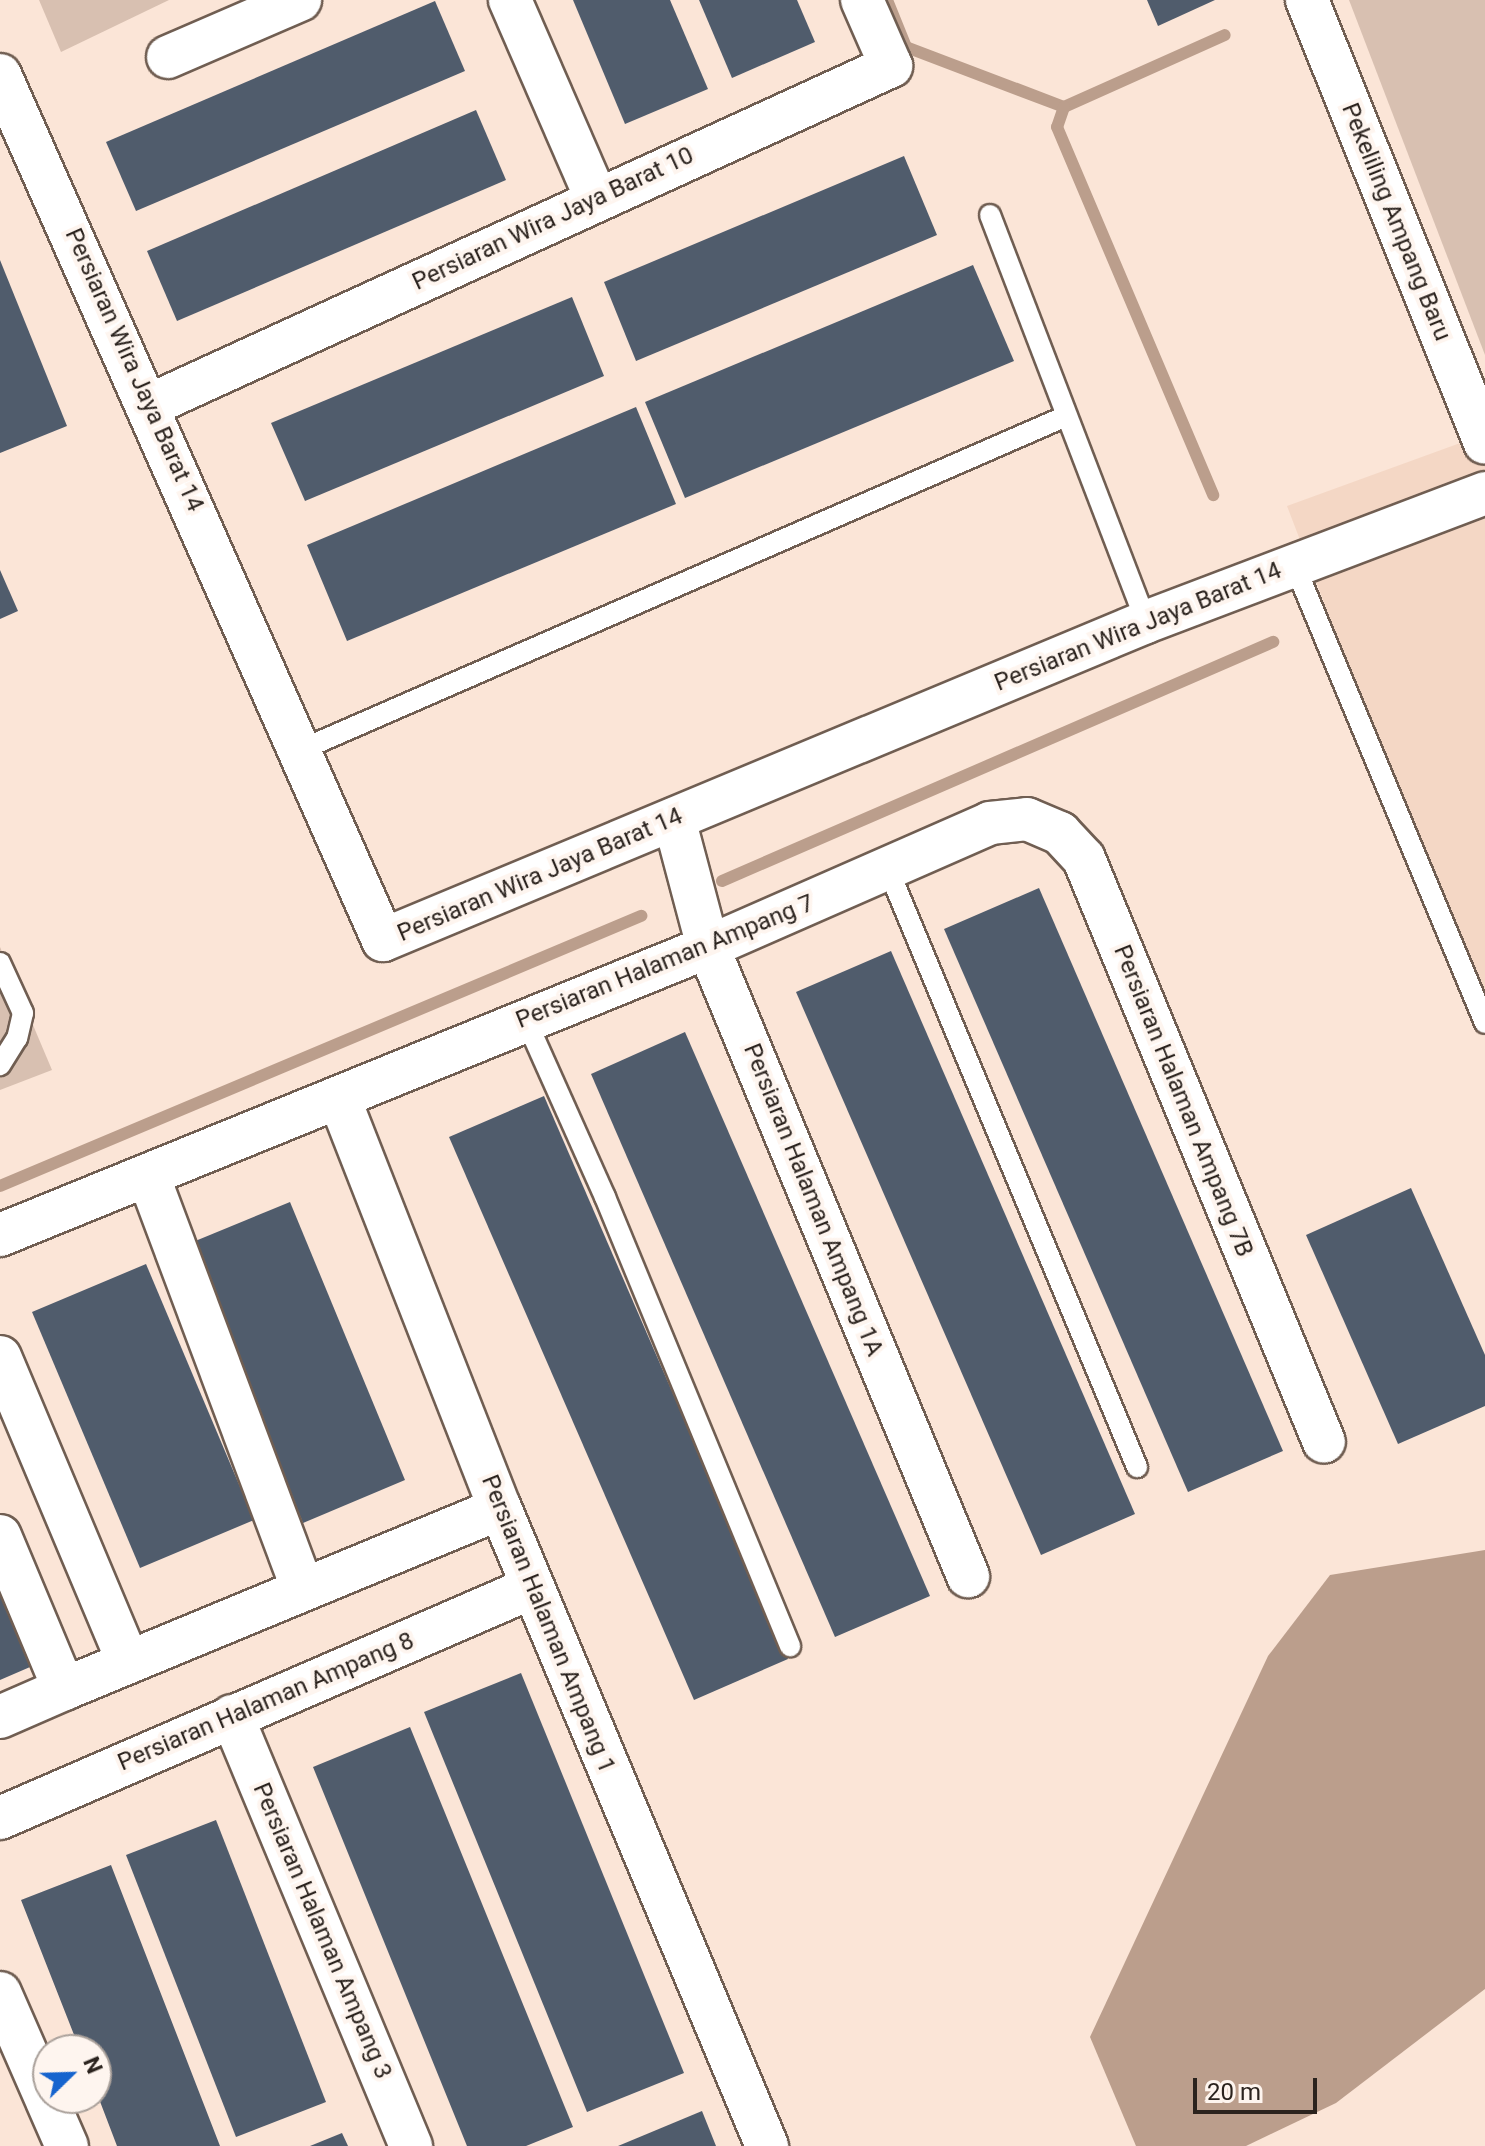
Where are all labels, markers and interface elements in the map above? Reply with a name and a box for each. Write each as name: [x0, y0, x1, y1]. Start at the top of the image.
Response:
street label: Pekeliling Ampang Baru: [1335, 99, 1457, 345]
street label: Persiaran Wira Jaya Barat 10: [408, 141, 698, 297]
street label: Persiaran Wira Jaya Barat 14: [58, 224, 210, 516]
street label: Persiaran Wira Jaya Barat 14: [990, 556, 1286, 698]
street label: Persiaran Wira Jaya Barat 14: [393, 802, 687, 948]
street label: Persiaran Halaman Ampang 7: [512, 889, 818, 1035]
street label: Persiaran Halaman Ampang 7B: [1107, 941, 1259, 1261]
street label: Persiaran Halaman Ampang 1A: [737, 1040, 889, 1360]
street label: Persiaran Halaman Ampang 1: [475, 1471, 621, 1777]
street label: Persiaran Halaman Ampang 8: [114, 1626, 418, 1778]
street label: Persiaran Halaman Ampang 3: [246, 1779, 398, 2083]
north arrow: [32, 2034, 112, 2114]
text: N: [78, 2053, 107, 2077]
scale bar: [1197, 2062, 1321, 2112]
text: 20 m: [1207, 2078, 1261, 2106]

